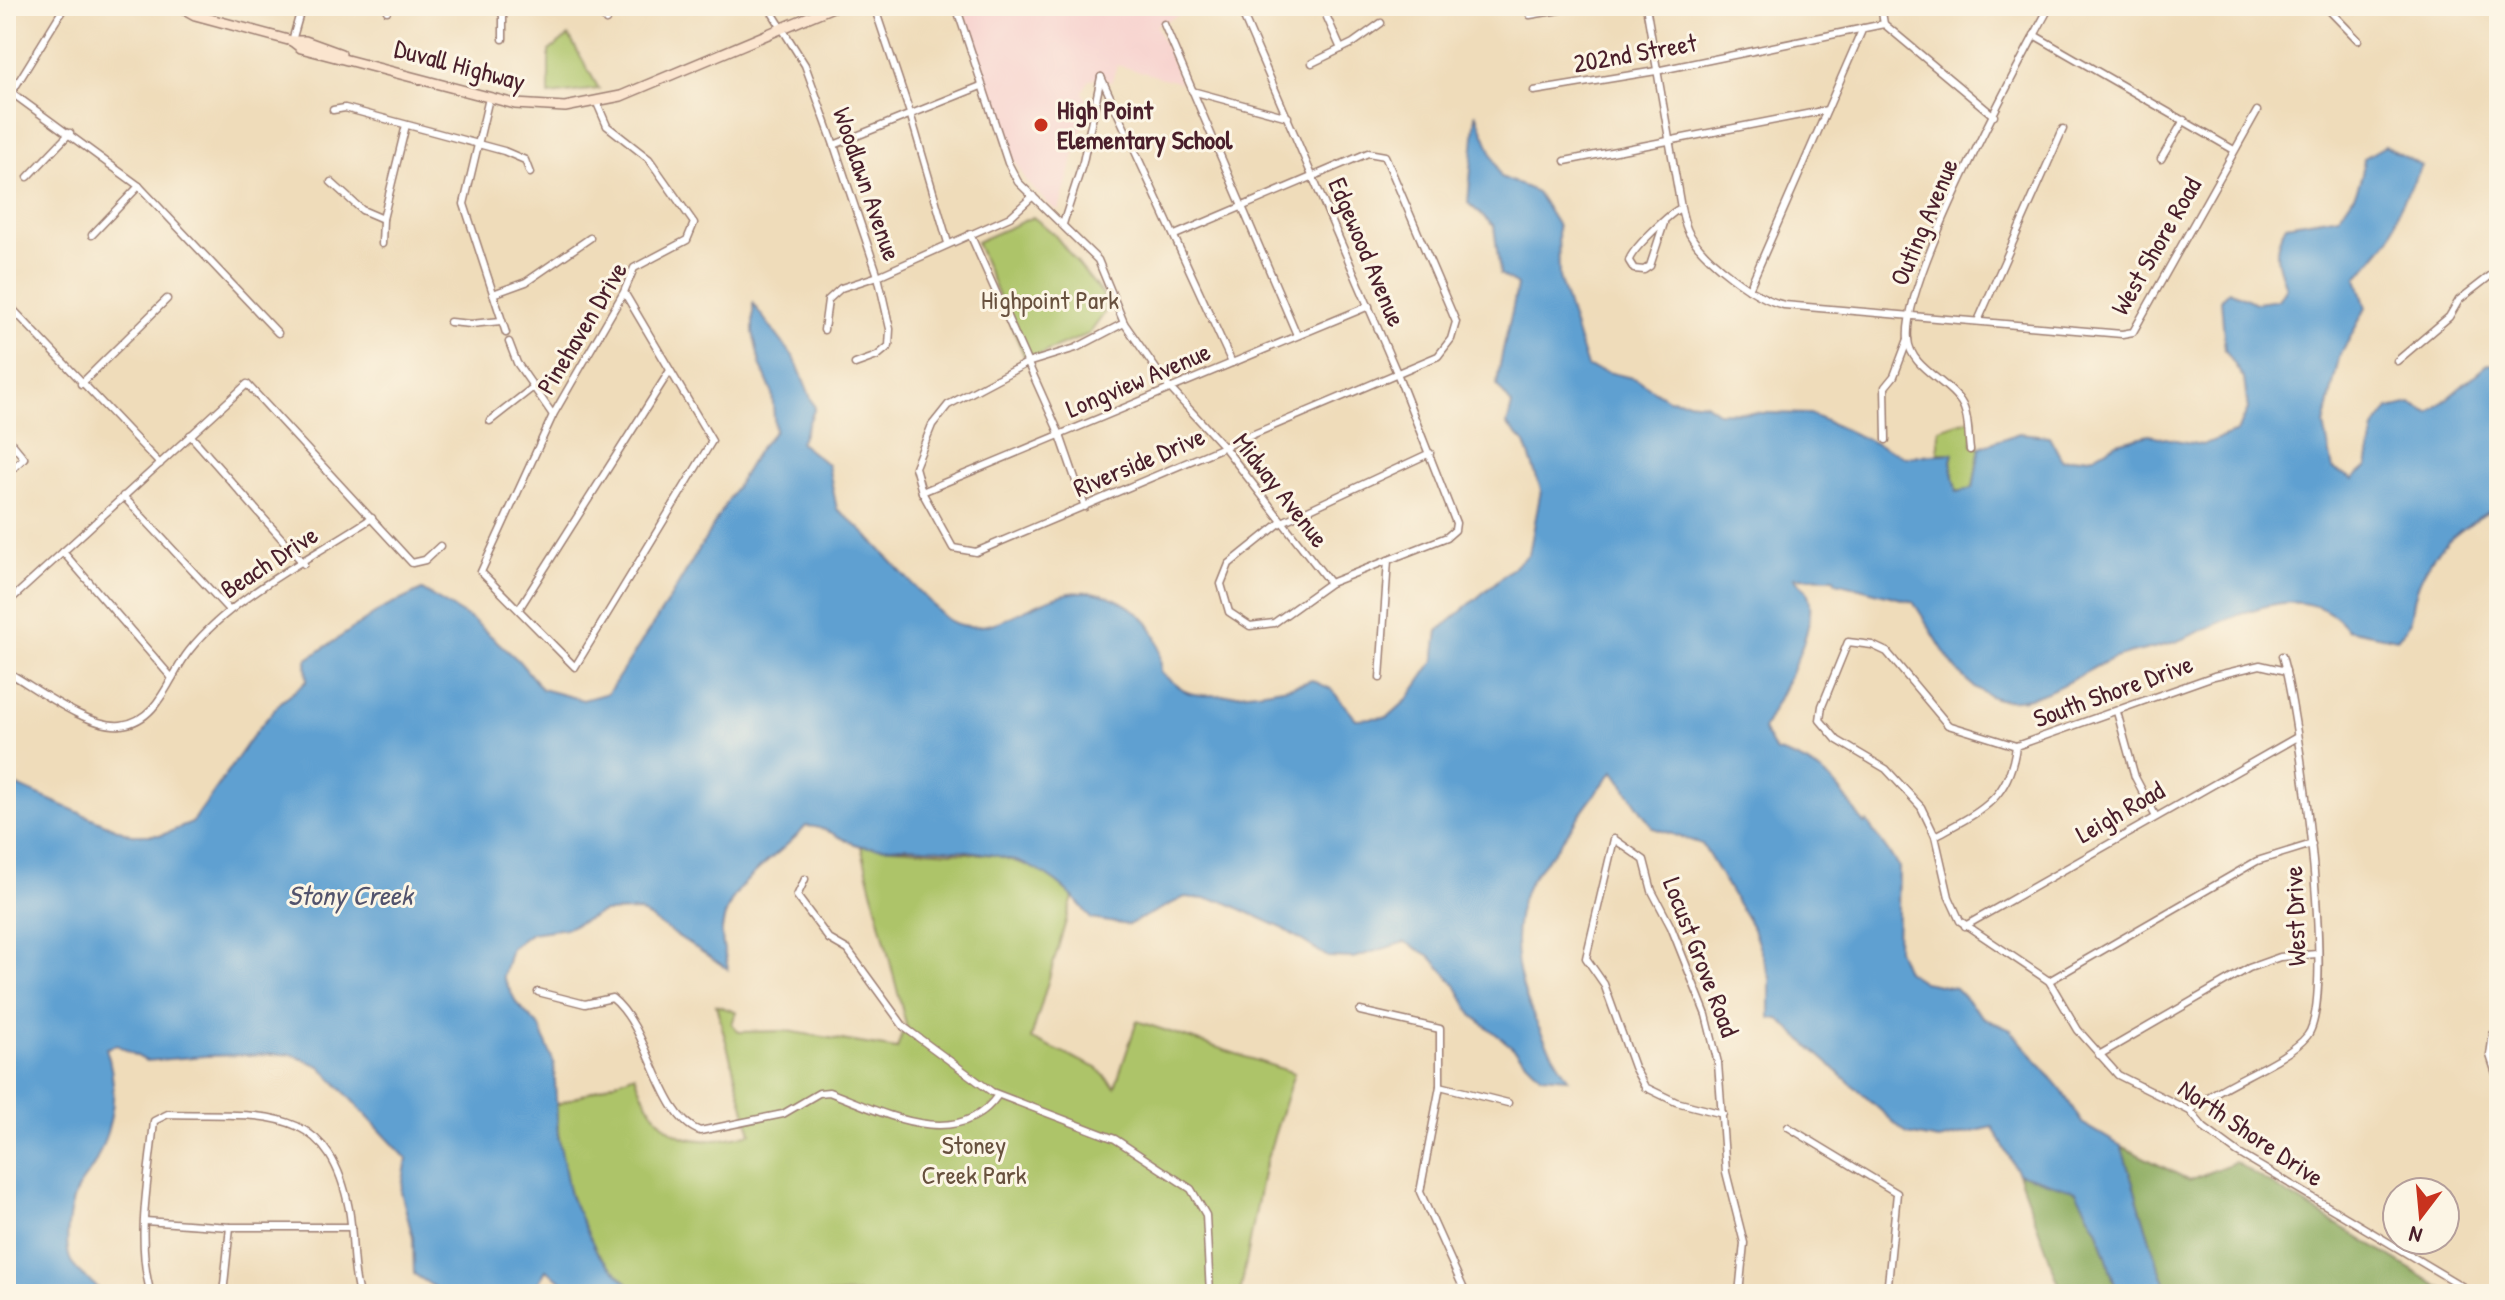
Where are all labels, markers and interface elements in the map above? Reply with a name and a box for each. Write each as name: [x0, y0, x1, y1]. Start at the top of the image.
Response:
street label: 202nd Street: [1571, 24, 1700, 81]
street label: Duvall Highway: [391, 30, 529, 99]
place label: High Point Elementary School: [1057, 92, 1234, 158]
street label: Woodlawn Avenue: [825, 103, 910, 265]
marker: High Point Elementary School: [1032, 116, 1050, 134]
street label: Outing Avenue: [1881, 153, 1966, 291]
street label: West Shore Road: [2102, 170, 2209, 321]
street label: Edgewood Avenue: [1320, 172, 1415, 332]
street label: Pinehaven Drive: [528, 255, 635, 401]
park label: Highpoint Park: [981, 282, 1119, 317]
street label: Longview Avenue: [1060, 333, 1216, 426]
street label: Riverside Drive: [1068, 418, 1210, 505]
street label: Midway Avenue: [1226, 425, 1337, 554]
street label: Beach Drive: [213, 517, 324, 606]
street label: South Shore Drive: [2028, 645, 2197, 736]
street label: Leigh Road: [2069, 772, 2170, 851]
street label: West Drive: [2275, 865, 2314, 967]
street label: Locust Grove Road: [1655, 872, 1748, 1041]
water label: Stony Creek: [288, 876, 415, 914]
street label: North Shore Drive: [2172, 1071, 2331, 1194]
park label: Stoney Creek Park: [921, 1127, 1027, 1192]
north arrow: [2381, 1176, 2461, 1256]
text: N: [2405, 1219, 2425, 1251]

